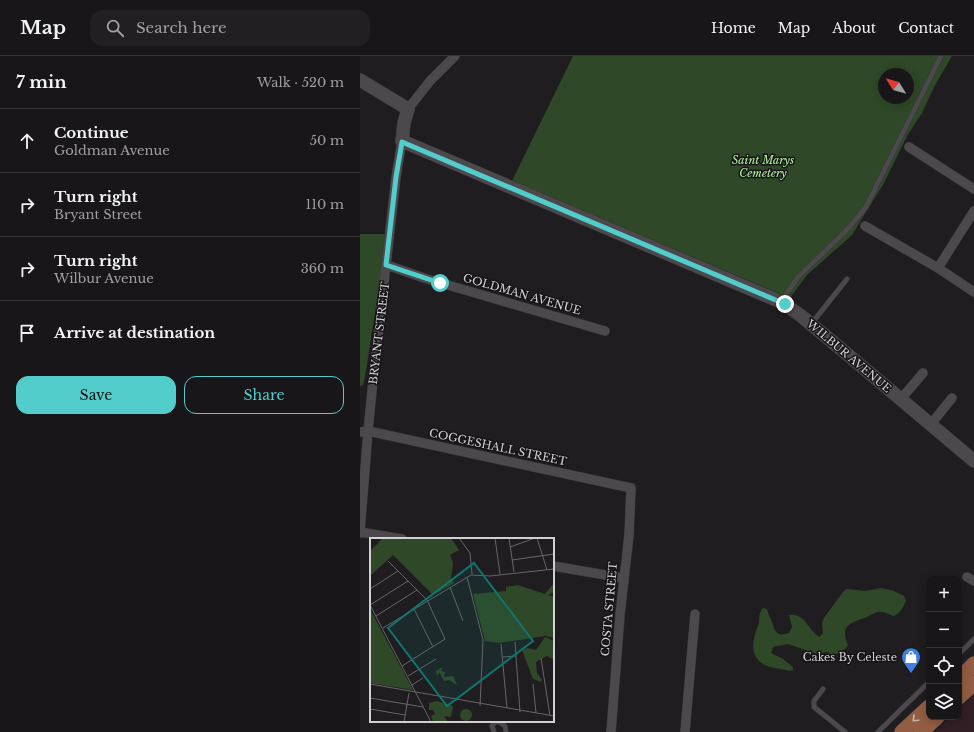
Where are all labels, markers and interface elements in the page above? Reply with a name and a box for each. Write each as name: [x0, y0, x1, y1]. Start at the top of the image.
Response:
search box: [90, 10, 370, 46]
text: Map: [20, 16, 66, 39]
icon: search: [104, 17, 126, 39]
text: Search here: [136, 18, 227, 37]
text: Home: [711, 19, 756, 37]
text: Map: [778, 19, 810, 37]
text: About: [832, 19, 876, 37]
text: Contact: [898, 19, 954, 37]
north arrow: [878, 68, 914, 104]
text: 7 min: [16, 72, 67, 93]
text: Walk · 520 m: [257, 74, 344, 91]
text: Continue: [54, 123, 129, 142]
icon: ahead: [16, 130, 38, 152]
text: 50 m: [310, 132, 344, 149]
text: Goldman Avenue: [54, 142, 170, 159]
park label: Saint Marys Cemetery: [732, 153, 794, 180]
text: Turn right: [54, 187, 137, 206]
icon: right: [16, 194, 38, 216]
text: 110 m: [305, 196, 344, 213]
text: Bryant Street: [54, 206, 142, 223]
text: Turn right: [54, 251, 137, 270]
icon: right: [16, 258, 38, 280]
text: 360 m: [301, 260, 344, 277]
text: Wilbur Avenue: [54, 270, 154, 287]
street label: GOLDMAN AVENUE: [461, 270, 583, 318]
route start: [431, 274, 449, 292]
street label: BRYANT STREET: [366, 281, 392, 385]
route end: [776, 295, 794, 313]
street label: WILBUR AVENUE: [803, 316, 894, 395]
icon: arrive: [16, 322, 38, 344]
text: Arrive at destination: [54, 323, 215, 342]
button: Save: [16, 376, 176, 414]
button: Share: [184, 376, 344, 414]
street label: COGGESHALL STREET: [428, 426, 568, 468]
inset map: [370, 538, 554, 722]
street label: COSTA STREET: [598, 561, 620, 657]
map controls: [926, 576, 962, 720]
button: +: [926, 576, 962, 612]
button: −: [926, 612, 962, 648]
shop icon: Cakes By Celeste: [900, 646, 922, 674]
button: locate: [926, 648, 962, 684]
place label: Cakes By Celeste: [803, 650, 897, 664]
button: layers: [926, 684, 962, 720]
one-way arrow: [913, 715, 920, 722]

